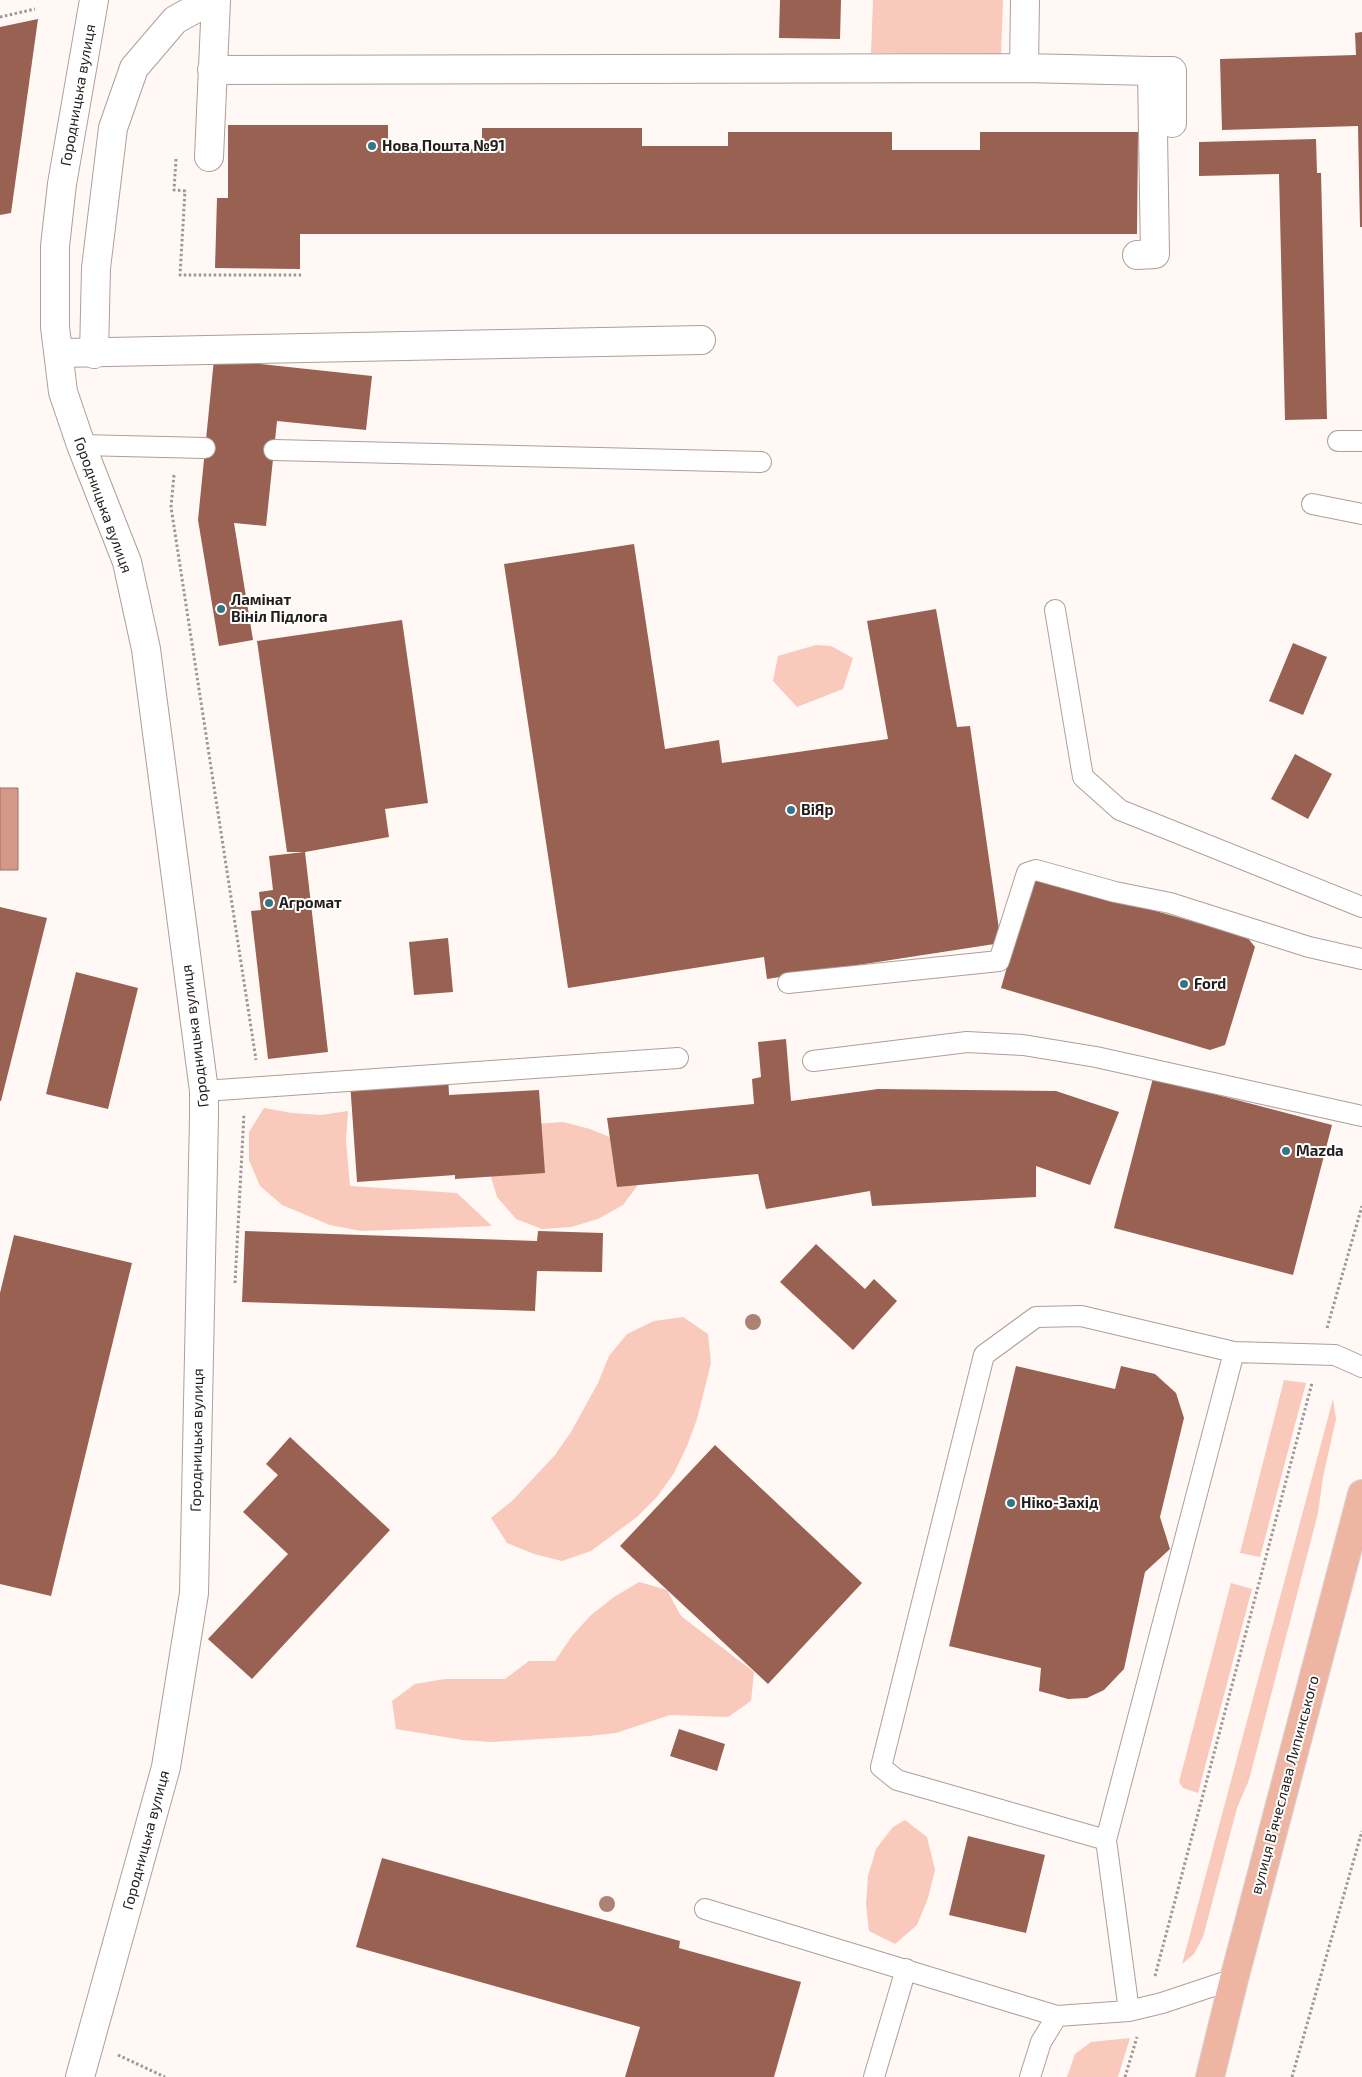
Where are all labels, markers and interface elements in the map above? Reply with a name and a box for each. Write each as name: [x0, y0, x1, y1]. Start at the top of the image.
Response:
street label: Городницька вулиця: [57, 23, 99, 167]
place label: Нова Пошта №91: [382, 137, 505, 155]
marker: Нова Пошта №91: [366, 140, 378, 152]
street label: Городницька вулиця: [70, 434, 136, 576]
place label: Ламінат Вініл Підлога: [231, 591, 328, 626]
marker: Ламінат Вініл Підлога: [215, 603, 227, 615]
place label: ВіЯр: [801, 801, 833, 819]
marker: ВіЯр: [785, 804, 797, 816]
place label: Агромат: [279, 894, 342, 912]
marker: Агромат: [263, 897, 275, 909]
street label: Городницька вулиця: [177, 964, 213, 1108]
place label: Ford: [1194, 975, 1226, 993]
marker: Ford: [1178, 978, 1190, 990]
place label: Mazda: [1296, 1142, 1344, 1160]
marker: Mazda: [1280, 1145, 1292, 1157]
street label: Городницька вулиця: [187, 1368, 207, 1512]
place label: Ніко-Захід: [1021, 1494, 1098, 1512]
marker: Ніко-Захід: [1005, 1497, 1017, 1509]
street label: вулиця Вʼячеслава Липинського: [1247, 1674, 1323, 1896]
street label: Городницька вулиця: [119, 1768, 173, 1912]

